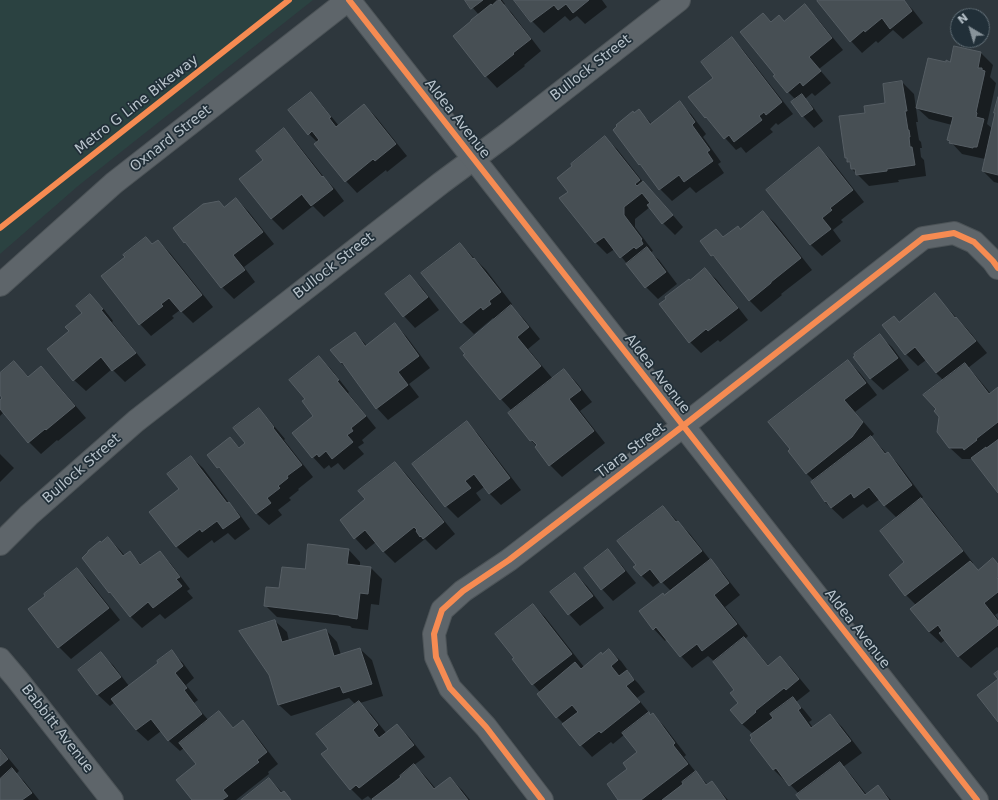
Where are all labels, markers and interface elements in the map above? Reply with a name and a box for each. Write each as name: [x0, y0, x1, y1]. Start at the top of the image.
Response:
north arrow: [950, 8, 990, 48]
text: N: [955, 11, 971, 27]
street label: Bullock Street: [547, 31, 635, 105]
street label: Metro G Line Bikeway: [72, 52, 202, 158]
street label: Aldea Avenue: [421, 76, 493, 162]
street label: Oxnard Street: [127, 102, 215, 176]
street label: Bullock Street: [290, 229, 378, 303]
street label: Aldea Avenue: [621, 331, 693, 417]
street label: Tiara Street: [593, 420, 669, 482]
street label: Bullock Street: [40, 431, 124, 507]
street label: Aldea Avenue: [821, 586, 893, 672]
street label: Babbitt Avenue: [17, 682, 97, 776]

